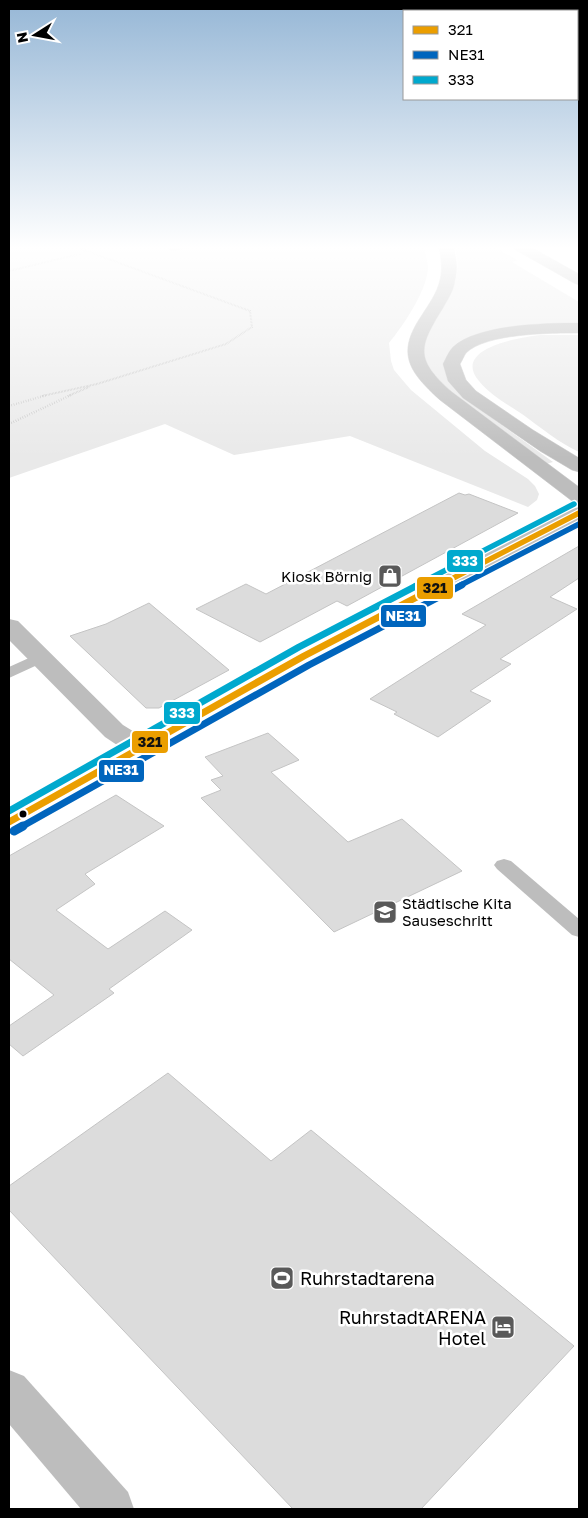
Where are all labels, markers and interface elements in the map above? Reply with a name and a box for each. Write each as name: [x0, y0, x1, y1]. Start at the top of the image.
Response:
north arrow: [10, 10, 60, 60]
legend: [403, 10, 578, 100]
text: 321: [448, 20, 473, 38]
text: N: [12, 31, 31, 44]
text: NE31: [448, 45, 485, 63]
text: 333: [448, 70, 474, 88]
line badge: 333: [446, 549, 484, 573]
text: 333: [452, 552, 478, 569]
shop icon: Kiosk Börnig: [377, 563, 403, 589]
place label: Kiosk Börnig: [281, 567, 372, 585]
line badge: 321: [416, 576, 454, 600]
text: 321: [423, 579, 447, 596]
line badge: NE31: [380, 604, 427, 628]
text: NE31: [385, 607, 421, 624]
line badge: 333: [163, 701, 201, 725]
text: 333: [169, 704, 195, 721]
line badge: 321: [131, 730, 169, 754]
text: 321: [138, 733, 162, 750]
line badge: NE31: [98, 759, 145, 783]
text: NE31: [103, 761, 139, 778]
unlabelled marker: [18, 809, 28, 819]
place label: Städtische Kita Sauseschritt: [402, 894, 512, 929]
school or university icon: Städtische Kita Sauseschritt: [372, 899, 398, 925]
sports icon: Ruhrstadtarena: [269, 1265, 295, 1291]
place label: Ruhrstadtarena: [300, 1267, 435, 1289]
place label: RuhrstadtARENA Hotel: [339, 1306, 486, 1349]
hotel icon: RuhrstadtARENA Hotel: [490, 1314, 516, 1340]

